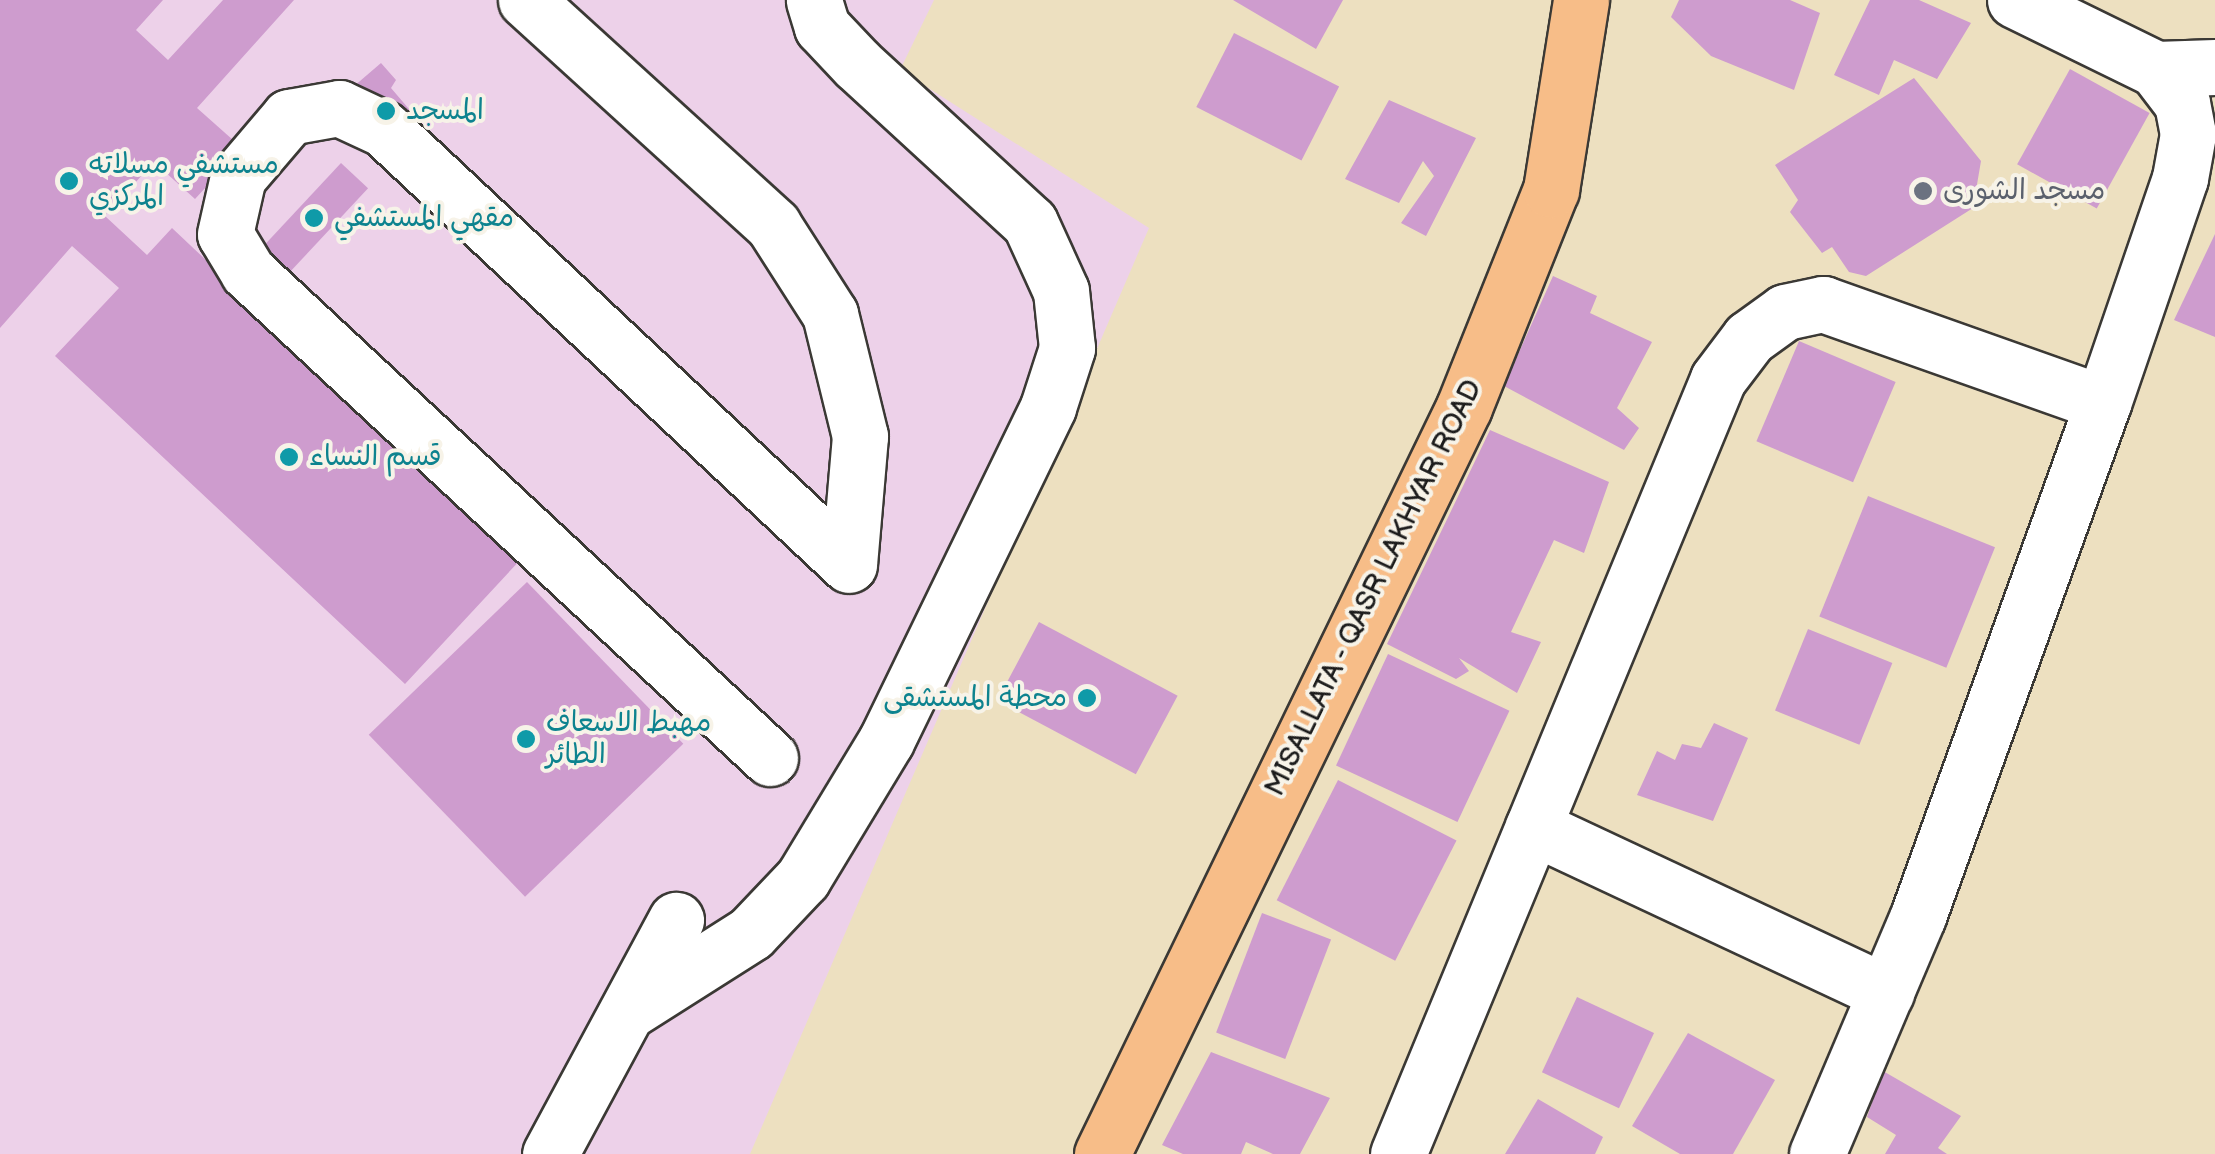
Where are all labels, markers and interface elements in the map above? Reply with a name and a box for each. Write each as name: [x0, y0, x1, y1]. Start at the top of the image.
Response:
place label: المسجد: [406, 94, 484, 128]
marker: المسجد: [375, 100, 397, 122]
place label: مستشفي مسلاته المركزي: [89, 148, 279, 214]
marker: مستشفي مسلاته المركزي: [58, 170, 80, 192]
place label: مسجد الشورى: [1943, 174, 2105, 208]
marker: مسجد الشورى: [1912, 180, 1934, 202]
place label: مقهي المستشفي: [334, 201, 514, 235]
marker: مقهي المستشفي: [303, 207, 325, 229]
street label: MISALLATA - QASR LAKHYAR ROAD: [1258, 373, 1490, 803]
place label: قسم النساء: [309, 440, 442, 474]
marker: قسم النساء: [278, 446, 300, 468]
place label: محطة المستشقى: [883, 681, 1067, 715]
marker: محطة المستشقى: [1076, 687, 1098, 709]
place label: مهبط الاسعاف الطائر: [546, 706, 711, 772]
marker: مهبط الاسعاف الطائر: [515, 728, 537, 750]

